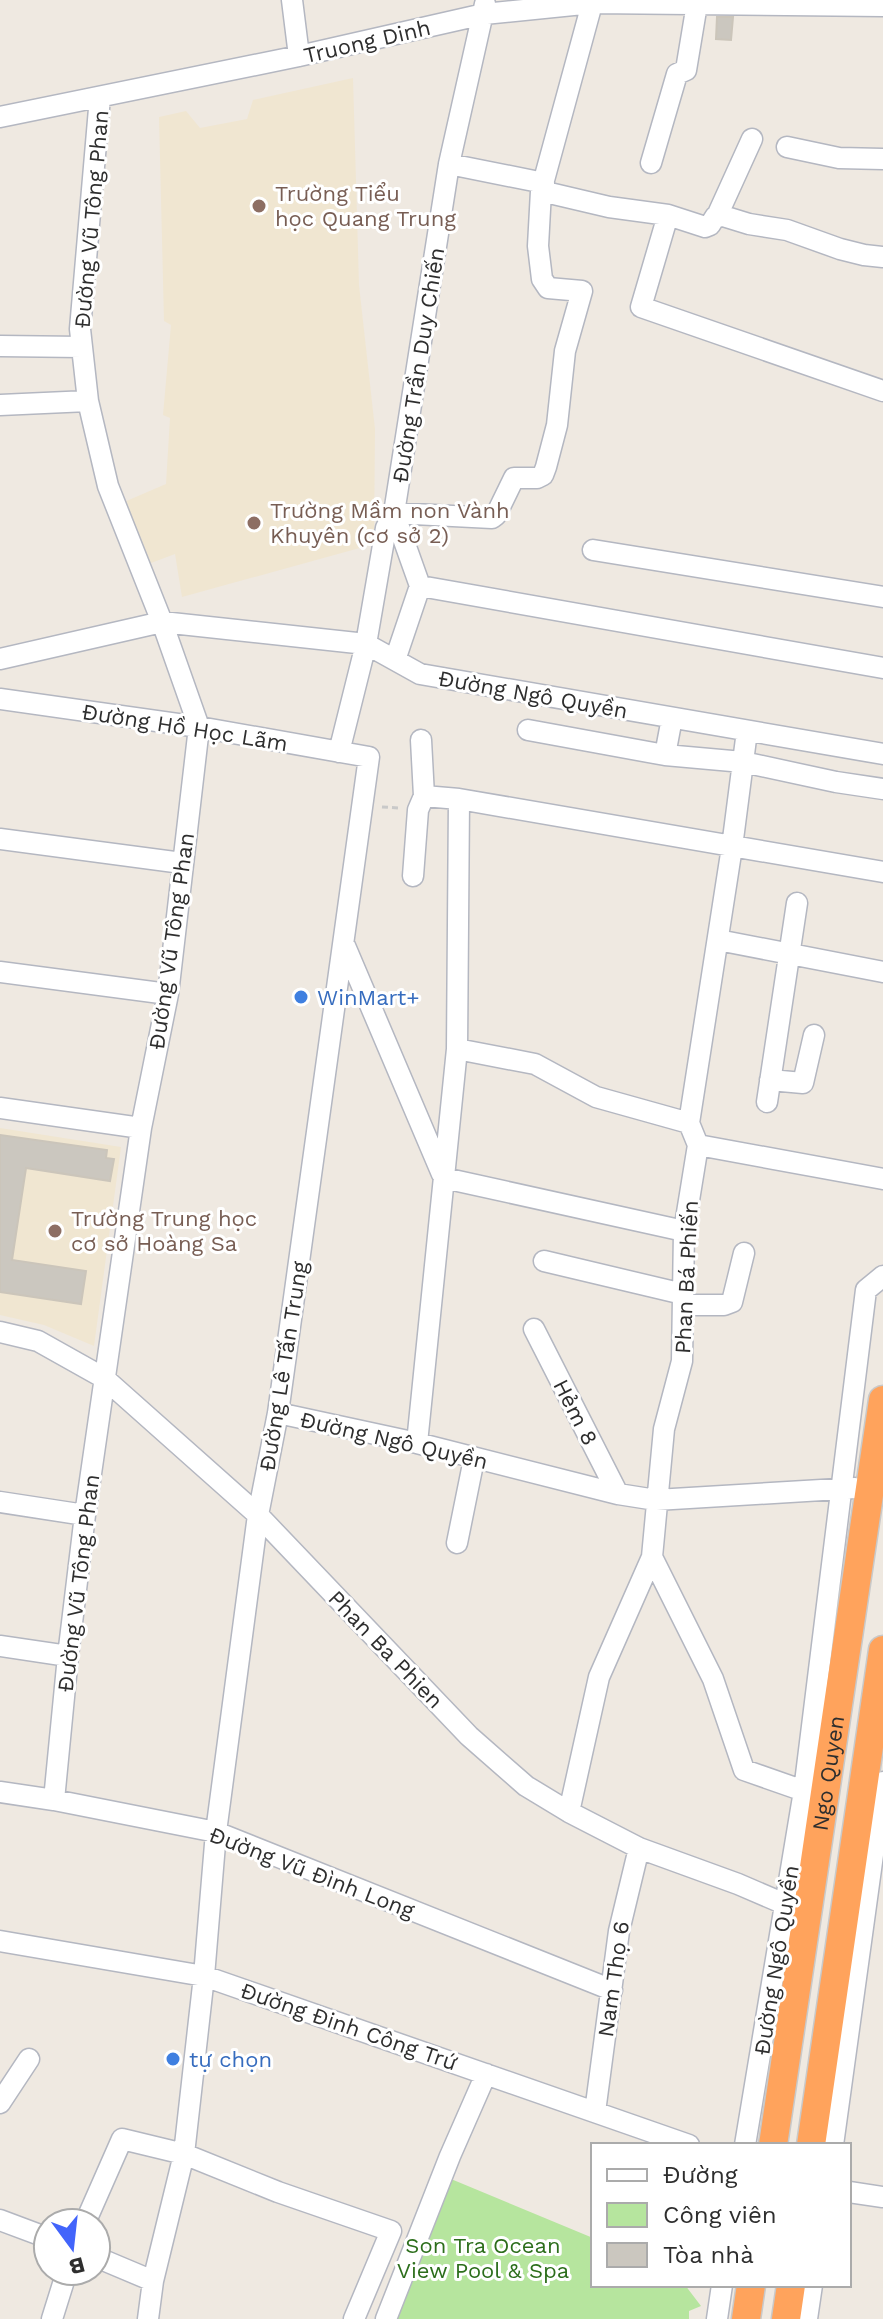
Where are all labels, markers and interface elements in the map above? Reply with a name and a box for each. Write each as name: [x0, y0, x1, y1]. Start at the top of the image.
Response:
street label: Truong Dinh: [301, 15, 433, 68]
street label: Đường Vũ Tông Phan: [69, 109, 113, 329]
place label: Trường Tiểu học Quang Trung: [275, 181, 456, 231]
marker: Trường Tiểu học Quang Trung: [250, 197, 268, 215]
street label: Đường Trần Duy Chiến: [388, 246, 449, 484]
place label: Trường Mầm non Vành Khuyên (cơ sở 2): [270, 498, 510, 548]
marker: Trường Mầm non Vành Khuyên (cơ sở 2): [245, 514, 263, 532]
street label: Đường Ngô Quyền: [436, 666, 630, 723]
street label: Đường Hồ Học Lãm: [80, 699, 290, 756]
street label: Đường Vũ Tông Phan: [144, 831, 199, 1051]
place label: WinMart+: [317, 985, 419, 1010]
marker: WinMart+: [292, 988, 310, 1006]
street label: Phan Bá Phiến: [670, 1200, 703, 1354]
place label: Trường Trung học cơ sở Hoàng Sa: [71, 1206, 257, 1256]
marker: Trường Trung học cơ sở Hoàng Sa: [46, 1222, 64, 1240]
street label: Đường Lê Tấn Trung: [255, 1259, 312, 1473]
street label: Hẻm 8: [548, 1375, 603, 1449]
street label: Đường Ngô Quyền: [298, 1407, 490, 1474]
street label: Đường Vũ Tông Phan: [53, 1473, 104, 1693]
street label: Phan Ba Phien: [323, 1585, 448, 1713]
street label: Ngo Quyen: [808, 1714, 849, 1832]
street label: Đường Vũ Đình Long: [206, 1822, 418, 1923]
street label: Đường Ngô Quyền: [749, 1863, 804, 2057]
street label: Nam Thọ 6: [593, 1919, 634, 2039]
street label: Đường Đinh Công Trứ: [237, 1978, 461, 2075]
place label: tự chọn: [189, 2047, 272, 2072]
marker: tự chọn: [164, 2050, 182, 2068]
legend: [591, 2143, 851, 2287]
text: Đường: [663, 2161, 738, 2189]
text: Công viên: [663, 2201, 777, 2229]
north arrow: [32, 2207, 112, 2287]
park label: Son Tra Ocean View Pool & Spa: [397, 2233, 569, 2283]
text: Tòa nhà: [663, 2241, 754, 2269]
text: B: [67, 2252, 88, 2280]

